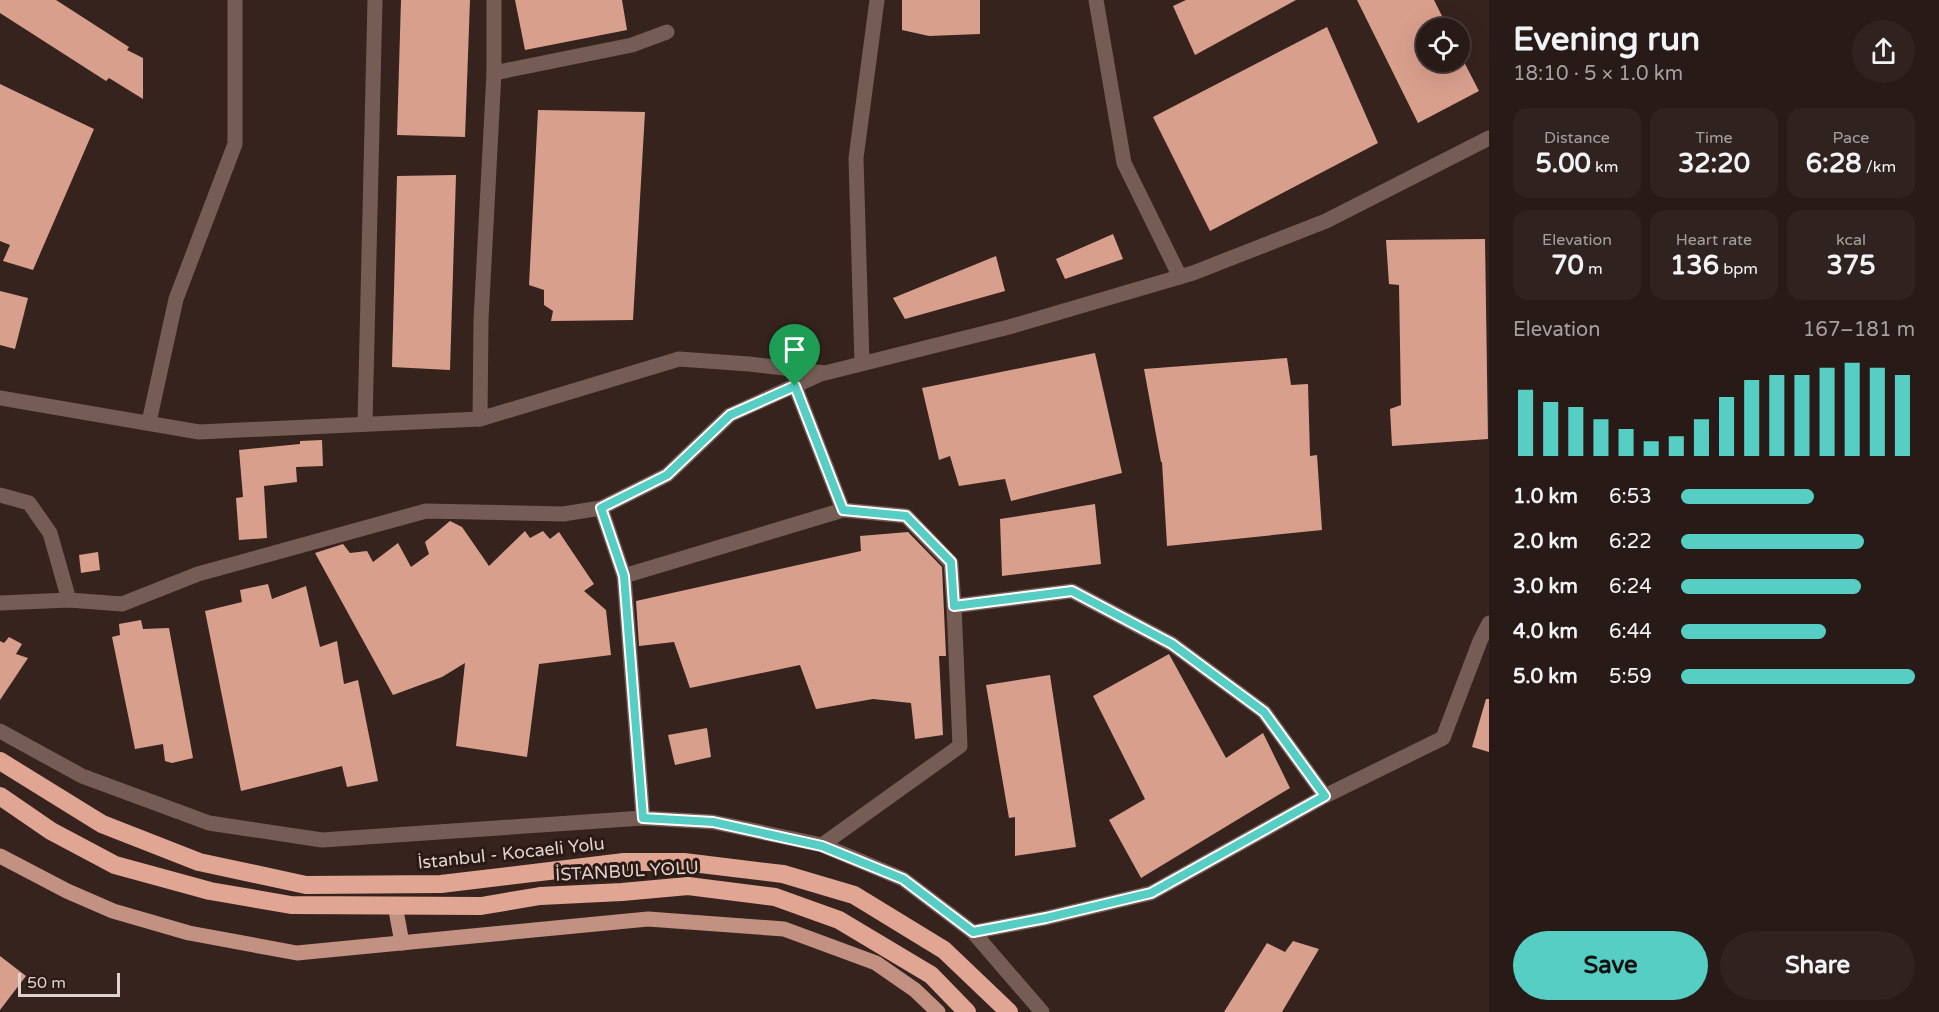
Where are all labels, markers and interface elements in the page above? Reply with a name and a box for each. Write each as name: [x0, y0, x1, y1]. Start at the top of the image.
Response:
map controls: [1416, 18, 1470, 72]
button: locate: [1416, 18, 1470, 72]
text: Evening run: [1513, 20, 1700, 59]
button: share: [1852, 20, 1915, 83]
text: 18:10 · 5 × 1.0 km: [1513, 62, 1683, 86]
text: Distance: [1544, 128, 1610, 148]
text: Time: [1695, 128, 1733, 148]
text: Pace: [1833, 128, 1869, 148]
text: 5.00: [1535, 148, 1591, 179]
text: 32:20: [1678, 148, 1750, 179]
text: 6:28: [1806, 148, 1862, 179]
text: km: [1591, 157, 1619, 177]
text: /km: [1862, 157, 1896, 177]
text: Elevation: [1542, 230, 1612, 250]
text: Heart rate: [1676, 230, 1752, 250]
text: kcal: [1836, 230, 1866, 250]
text: 70: [1551, 250, 1584, 281]
text: 136: [1670, 250, 1719, 281]
text: 375: [1827, 250, 1875, 281]
text: m: [1584, 259, 1603, 279]
text: bpm: [1719, 259, 1758, 279]
text: Elevation: [1513, 318, 1600, 342]
text: 167–181 m: [1803, 318, 1915, 342]
pin: [769, 324, 820, 386]
icon: arrive: [778, 333, 811, 366]
text: 1.0 km: [1513, 485, 1578, 509]
text: 6:53: [1609, 485, 1652, 509]
text: 2.0 km: [1513, 530, 1578, 554]
text: 6:22: [1609, 530, 1652, 554]
text: 3.0 km: [1513, 575, 1578, 599]
text: 6:24: [1609, 575, 1652, 599]
text: 4.0 km: [1513, 620, 1578, 644]
text: 6:44: [1609, 620, 1652, 644]
text: 5.0 km: [1513, 665, 1578, 689]
text: 5:59: [1609, 665, 1652, 689]
street label: İstanbul - Kocaeli Yolu: [416, 832, 606, 874]
street label: İSTANBUL YOLU: [555, 856, 699, 886]
button: Save: [1513, 931, 1708, 1000]
button: Share: [1720, 931, 1915, 1000]
scale bar: [18, 970, 120, 998]
text: 50 m: [27, 973, 66, 993]

